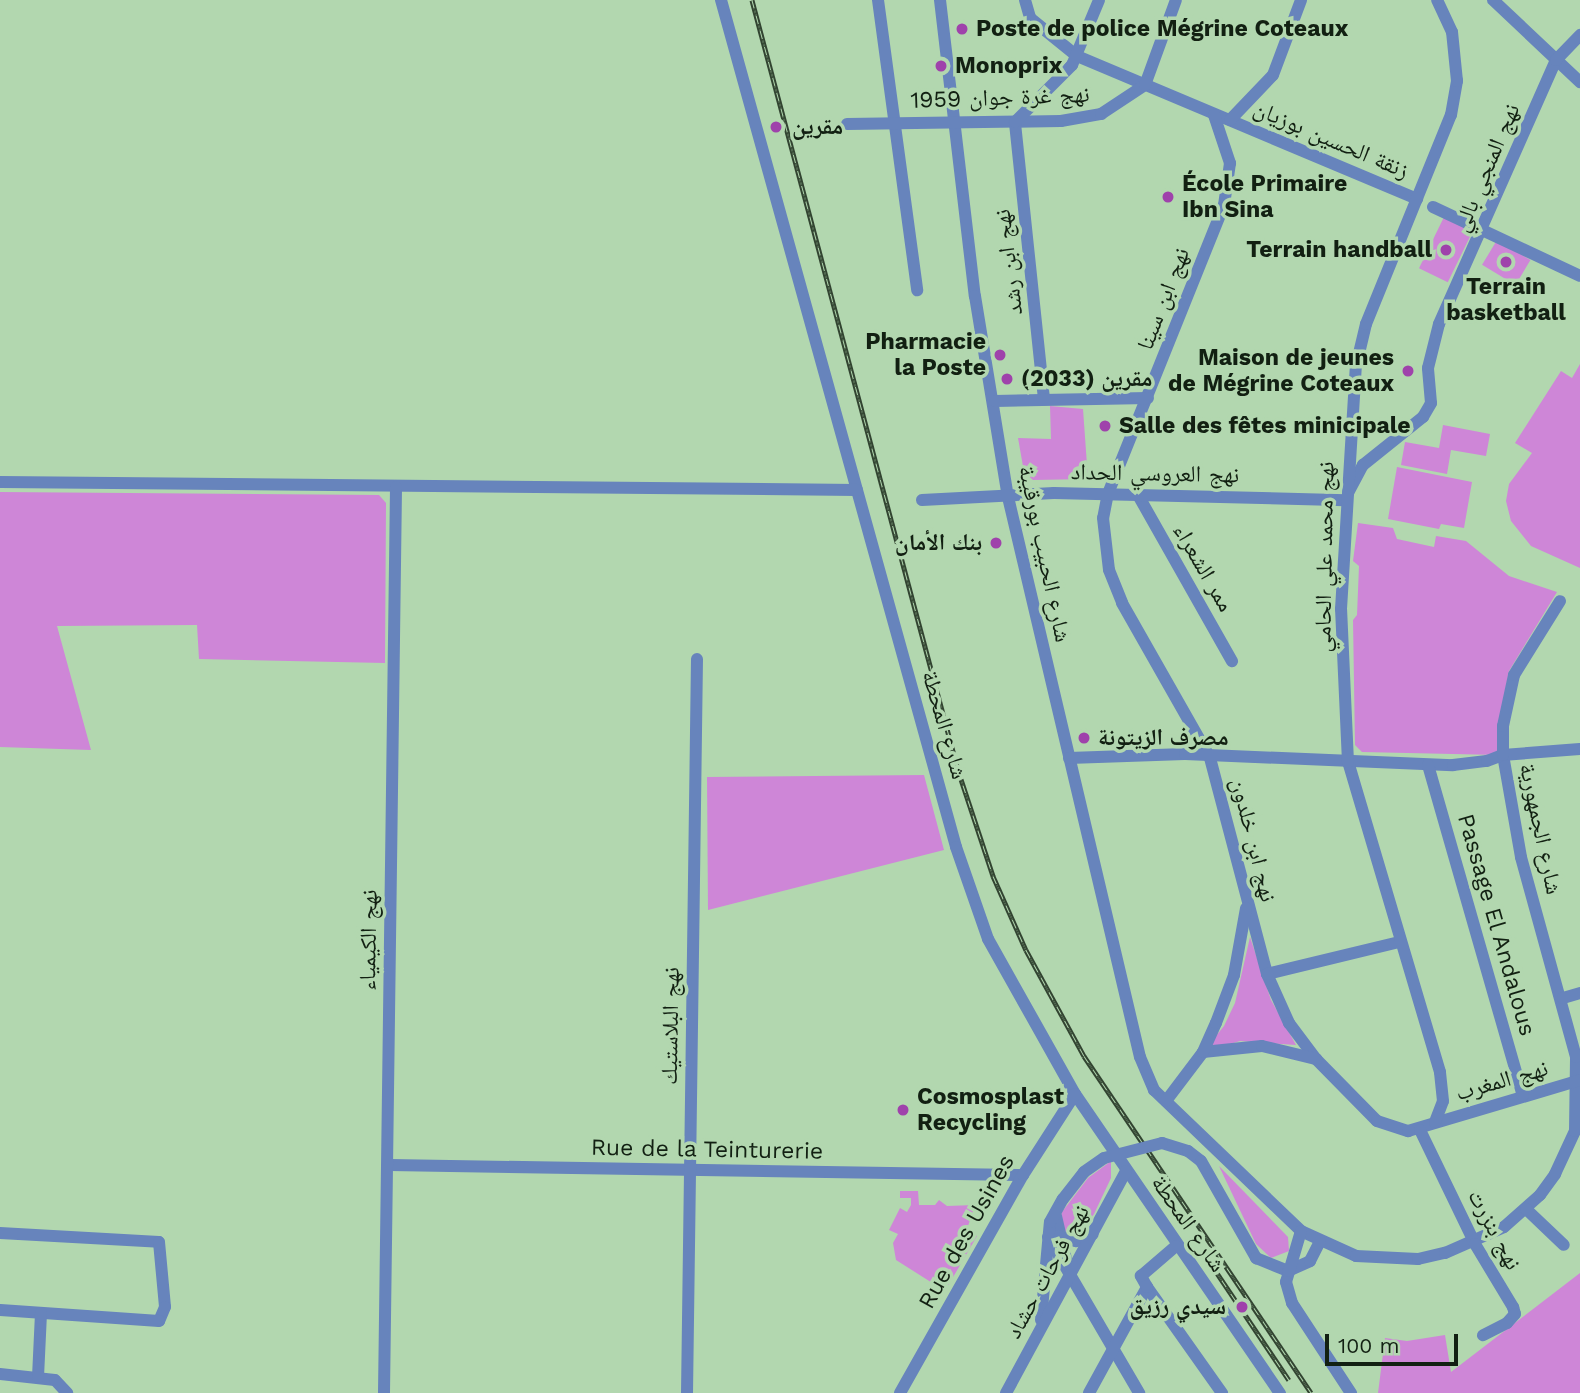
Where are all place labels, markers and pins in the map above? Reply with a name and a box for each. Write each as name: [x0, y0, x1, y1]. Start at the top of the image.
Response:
place label: Poste de police Mégrine Coteaux: [976, 15, 1348, 43]
marker: Poste de police Mégrine Coteaux: [954, 21, 970, 37]
place label: Monoprix: [955, 52, 1062, 80]
marker: Monoprix: [933, 58, 949, 74]
place label: مقرين: [792, 113, 843, 141]
marker: مقرين: [766, 117, 786, 137]
place label: École Primaire Ibn Sina: [1182, 170, 1347, 224]
marker: École Primaire Ibn Sina: [1160, 189, 1176, 205]
place label: Terrain handball: [1246, 236, 1432, 264]
marker: Terrain handball: [1438, 242, 1454, 258]
marker: Terrain basketball: [1498, 254, 1514, 270]
place label: Terrain basketball: [1446, 273, 1566, 327]
place label: Pharmacie la Poste: [865, 328, 986, 382]
place label: Maison de jeunes de Mégrine Coteaux: [1168, 344, 1394, 398]
marker: Pharmacie la Poste: [992, 347, 1008, 363]
marker: Maison de jeunes de Mégrine Coteaux: [1400, 363, 1416, 379]
place label: مقرين (2033): [1021, 365, 1152, 393]
marker: مقرين (2033): [999, 371, 1015, 387]
place label: Salle des fêtes minicipale: [1119, 412, 1411, 440]
marker: Salle des fêtes minicipale: [1097, 418, 1113, 434]
place label: بنك الأمان: [895, 529, 982, 557]
marker: بنك الأمان: [988, 535, 1004, 551]
place label: مصرف الزيتونة: [1098, 724, 1229, 752]
marker: مصرف الزيتونة: [1076, 730, 1092, 746]
place label: Cosmosplast Recycling: [917, 1083, 1064, 1137]
marker: Cosmosplast Recycling: [895, 1102, 911, 1118]
place label: سيدي رزيق: [1129, 1293, 1226, 1321]
marker: سيدي رزيق: [1232, 1297, 1252, 1317]

